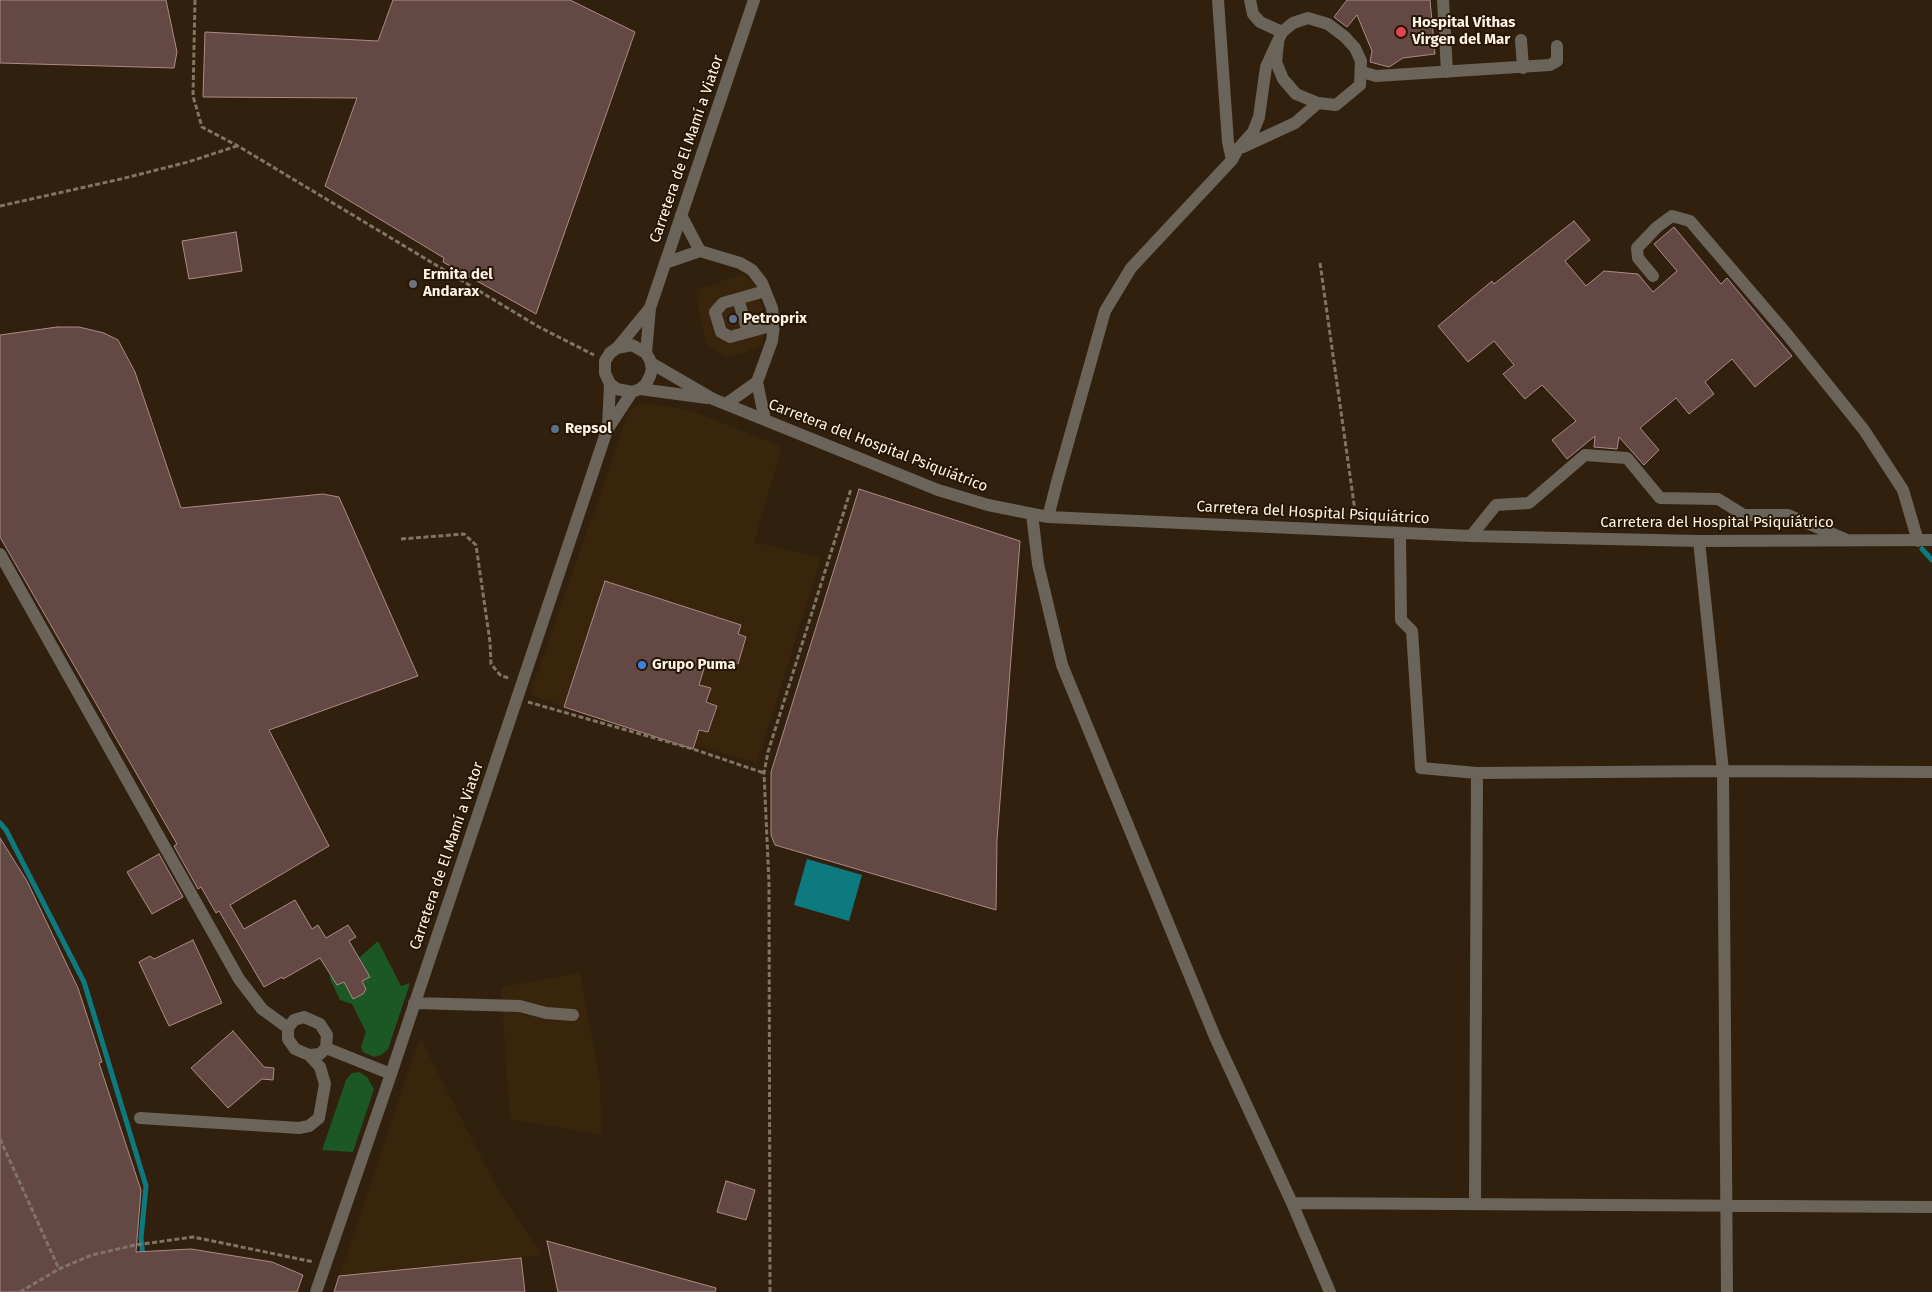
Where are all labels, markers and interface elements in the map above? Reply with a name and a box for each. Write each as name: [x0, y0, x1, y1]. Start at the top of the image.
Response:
place label: Hospital Vithas Virgen del Mar: [1412, 14, 1515, 49]
marker: Hospital Vithas Virgen del Mar: [1394, 25, 1408, 39]
street label: Carretera de El Mamí a Viator: [646, 53, 728, 245]
place label: Ermita del Andarax: [423, 266, 493, 301]
marker: Ermita del Andarax: [407, 278, 419, 290]
place label: Petroprix: [743, 310, 807, 328]
marker: Petroprix: [727, 313, 739, 325]
street label: Carretera del Hospital Psiquiátrico: [766, 396, 990, 496]
place label: Repsol: [565, 420, 612, 438]
marker: Repsol: [549, 423, 561, 435]
street label: Carretera del Hospital Psiquiátrico: [1196, 498, 1430, 528]
street label: Carretera del Hospital Psiquiátrico: [1600, 514, 1834, 532]
place label: Grupo Puma: [652, 656, 736, 674]
marker: Grupo Puma: [636, 659, 648, 671]
street label: Carretera de El Mamí a Viator: [406, 760, 488, 952]

